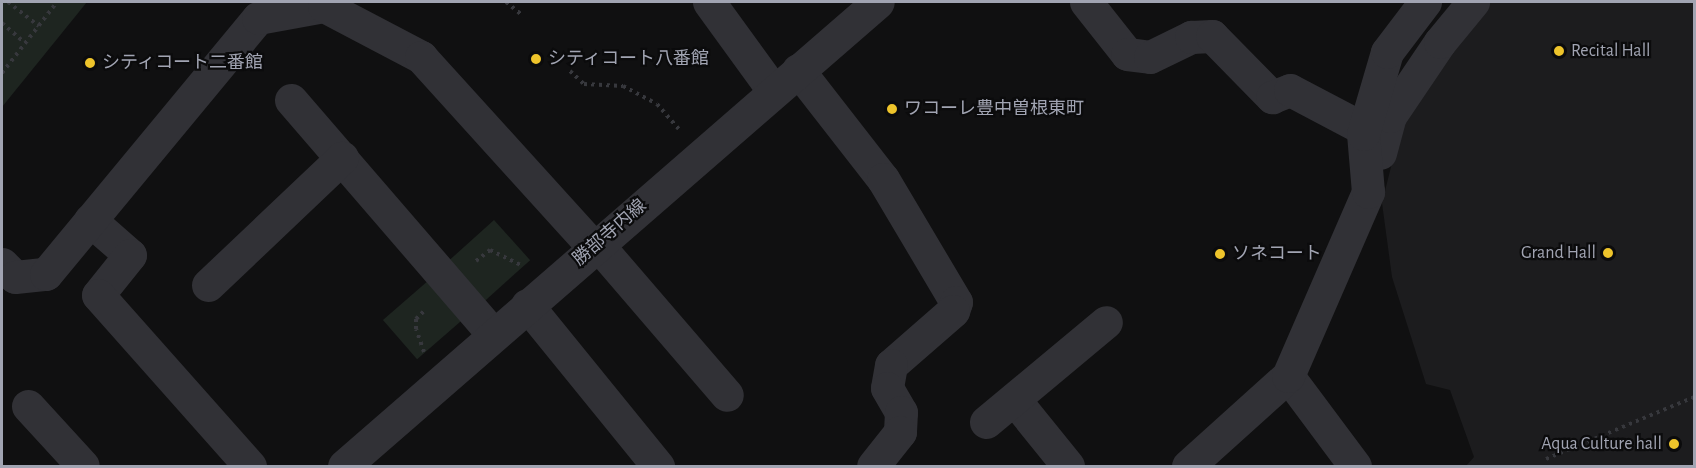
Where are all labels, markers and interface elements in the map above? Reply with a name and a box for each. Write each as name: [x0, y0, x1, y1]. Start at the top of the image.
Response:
place label: Recital Hall: [1571, 40, 1651, 62]
marker: Recital Hall: [1552, 44, 1566, 58]
place label: シティコート八番館: [548, 48, 710, 70]
place label: シティコート二番館: [102, 52, 264, 74]
marker: シティコート八番館: [529, 52, 543, 66]
marker: シティコート二番館: [83, 56, 97, 70]
place label: ワコーレ豊中曽根東町: [904, 98, 1084, 120]
marker: ワコーレ豊中曽根東町: [885, 102, 899, 116]
street label: 勝部寺内線: [569, 195, 651, 271]
place label: Grand Hall: [1521, 242, 1596, 264]
place label: ソネコート: [1232, 243, 1322, 265]
marker: Grand Hall: [1601, 246, 1615, 260]
marker: ソネコート: [1213, 247, 1227, 261]
place label: Aqua Culture hall: [1541, 433, 1662, 455]
marker: Aqua Culture hall: [1667, 437, 1681, 451]

